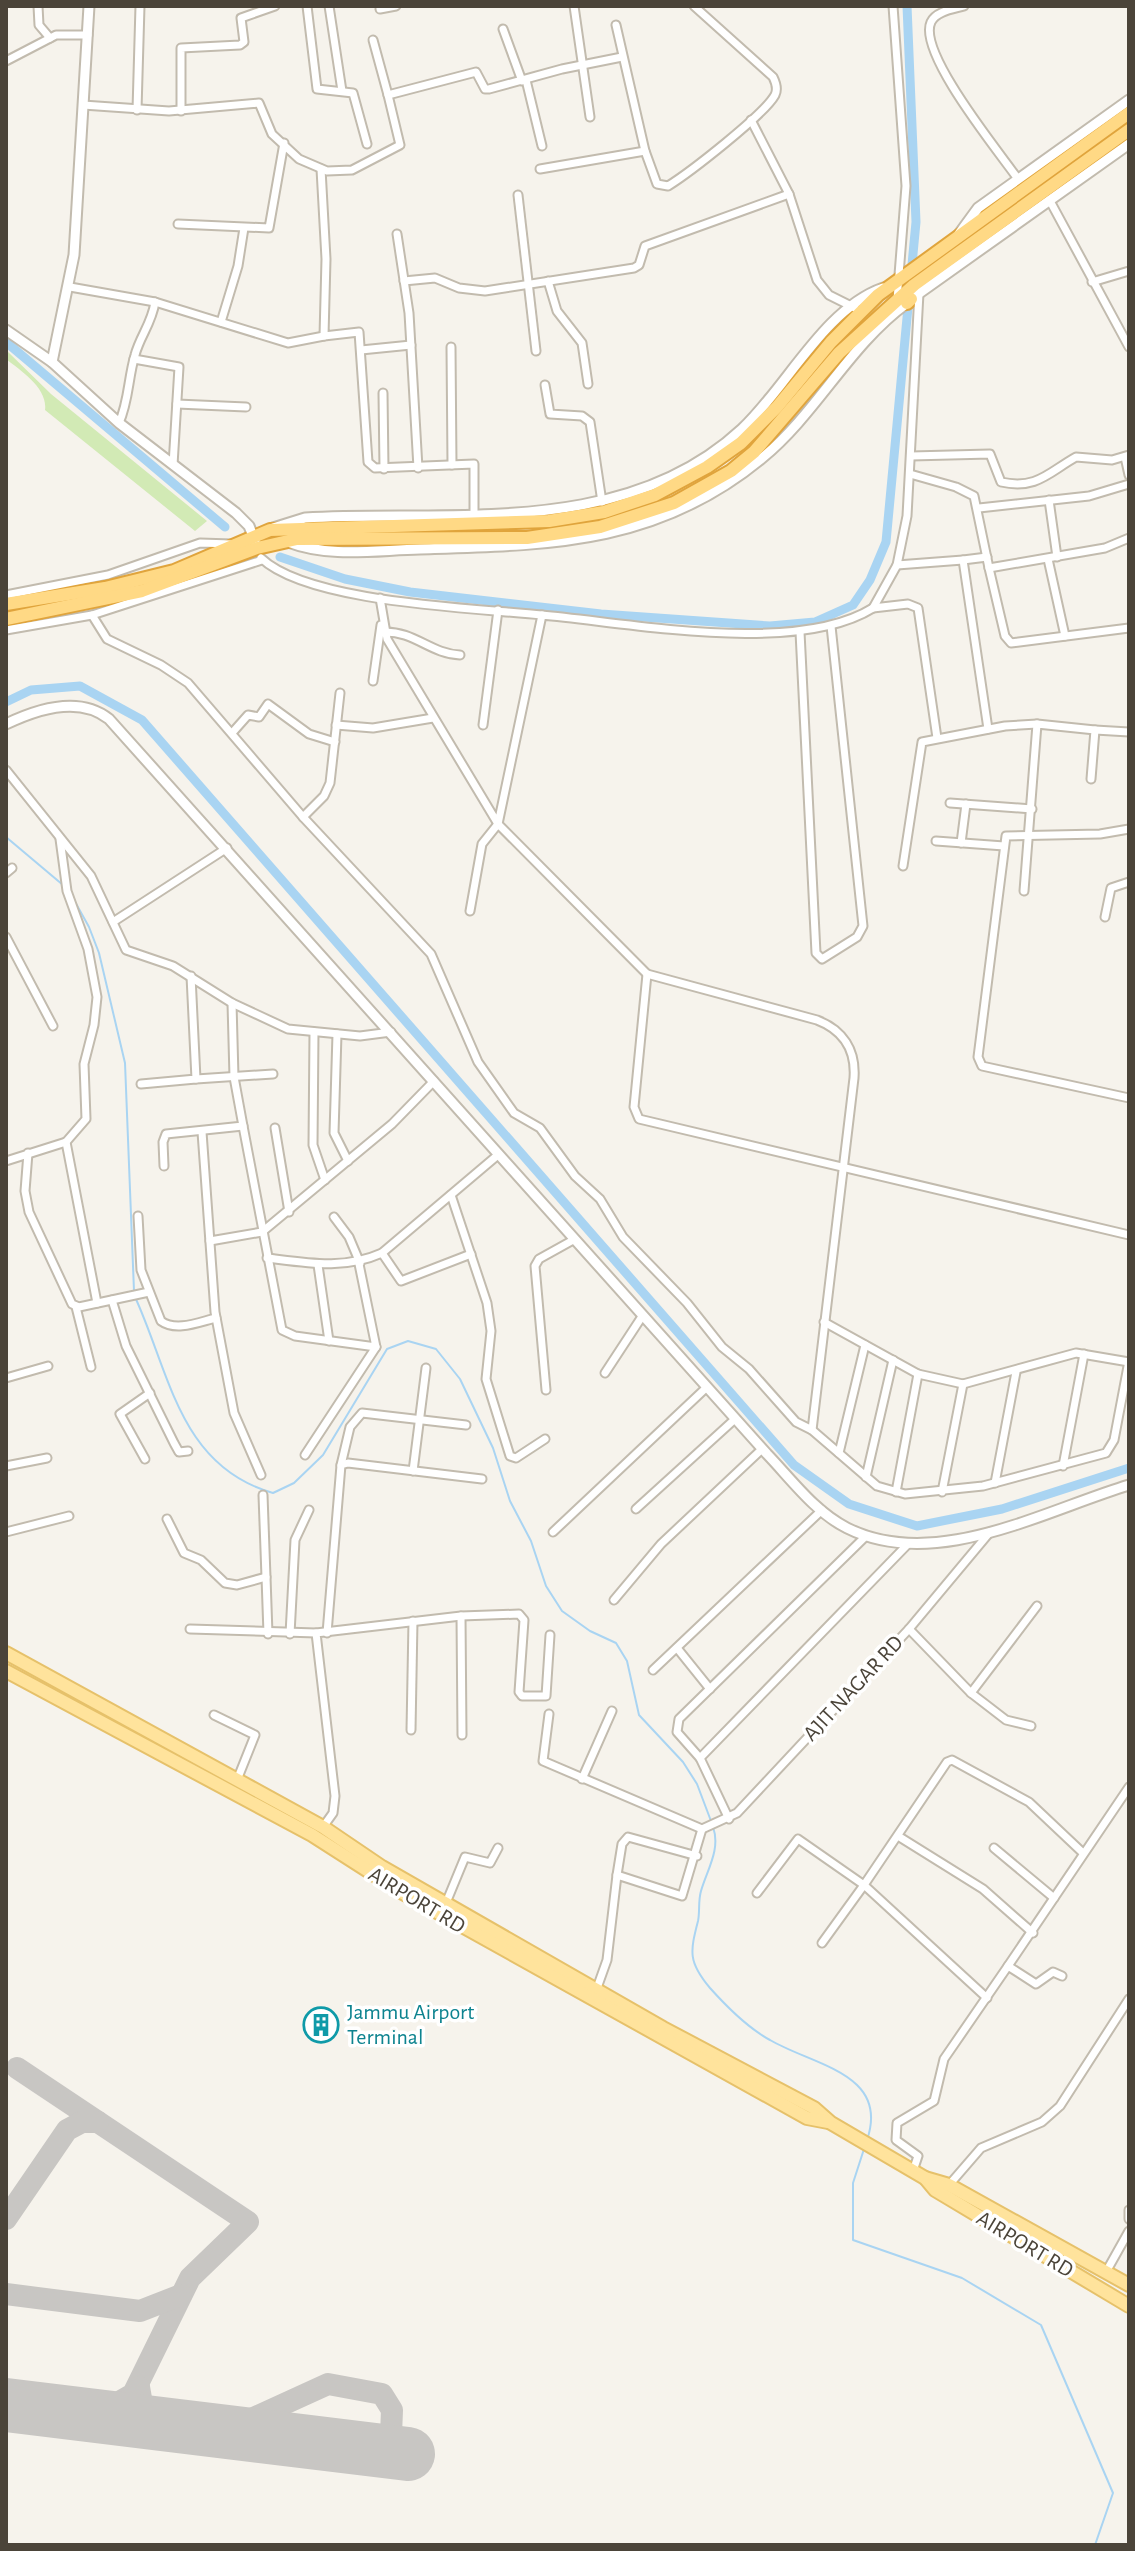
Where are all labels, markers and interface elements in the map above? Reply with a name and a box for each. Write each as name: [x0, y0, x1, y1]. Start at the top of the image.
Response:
street label: AJIT NAGAR RD: [799, 1631, 907, 1745]
street label: AIRPORT RD: [365, 1863, 469, 1937]
place label: Jammu Airport Terminal: [347, 2001, 474, 2048]
building icon: Jammu Airport Terminal: [302, 2006, 340, 2044]
street label: AIRPORT RD: [973, 2207, 1077, 2281]

